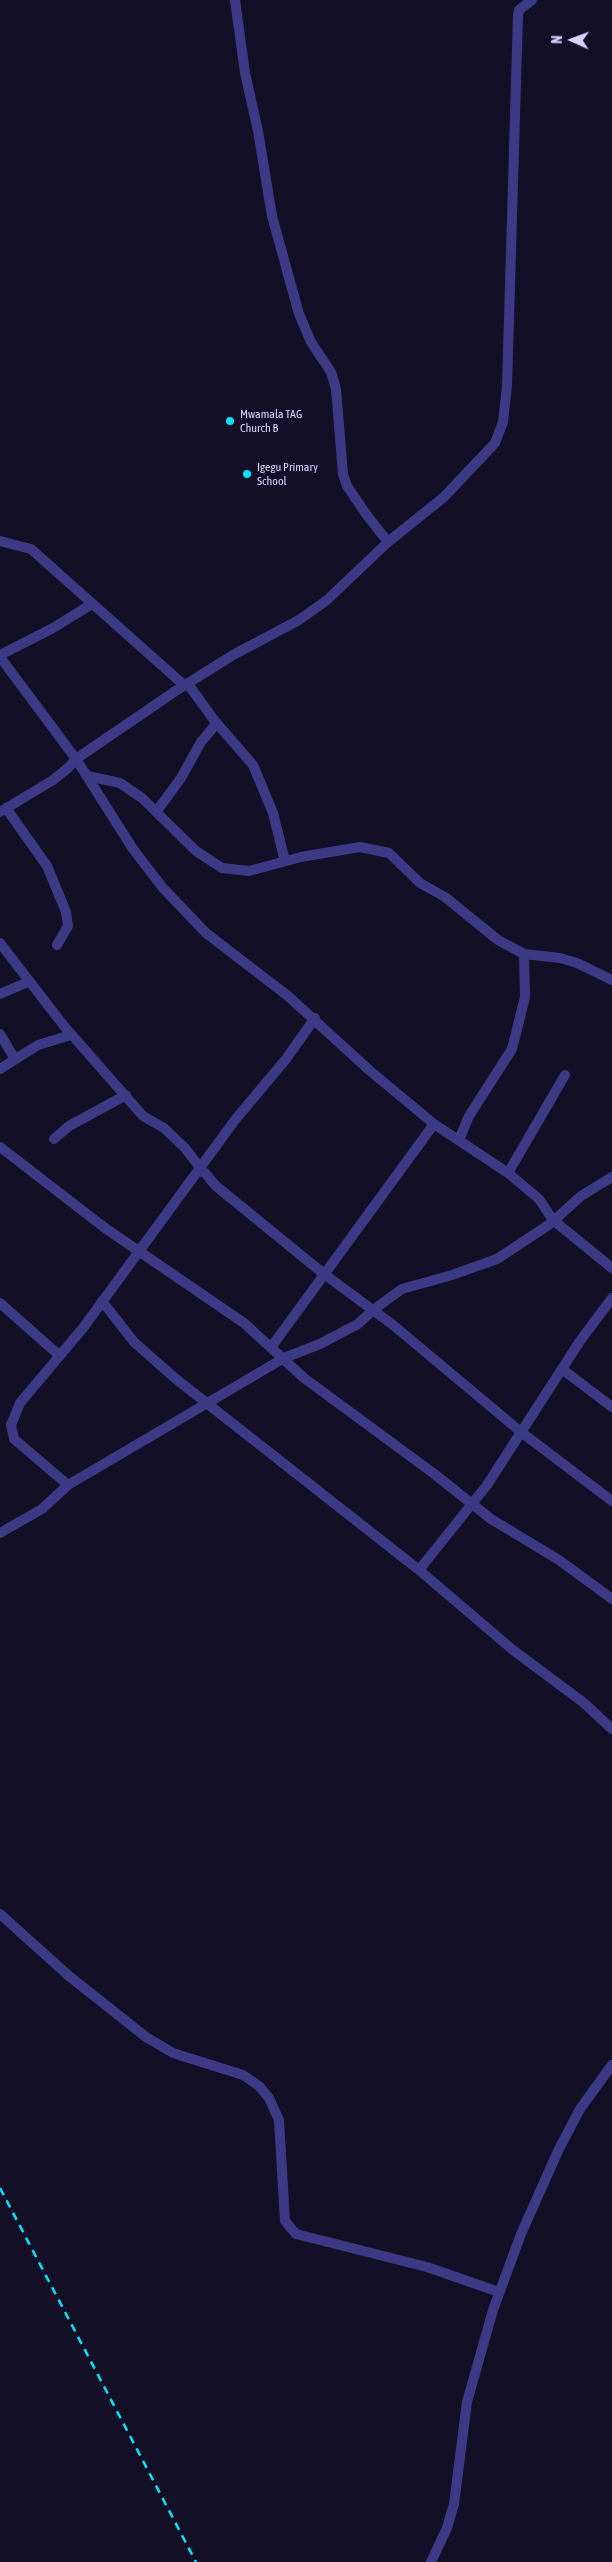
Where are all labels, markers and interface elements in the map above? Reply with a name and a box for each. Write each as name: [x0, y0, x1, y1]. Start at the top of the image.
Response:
north arrow: [547, 15, 597, 65]
text: N: [549, 35, 565, 44]
place label: Mwamala TAG Church B: [240, 407, 302, 435]
marker: Mwamala TAG Church B: [224, 415, 236, 427]
place label: Igegu Primary School: [257, 460, 318, 488]
marker: Igegu Primary School: [241, 468, 253, 480]

